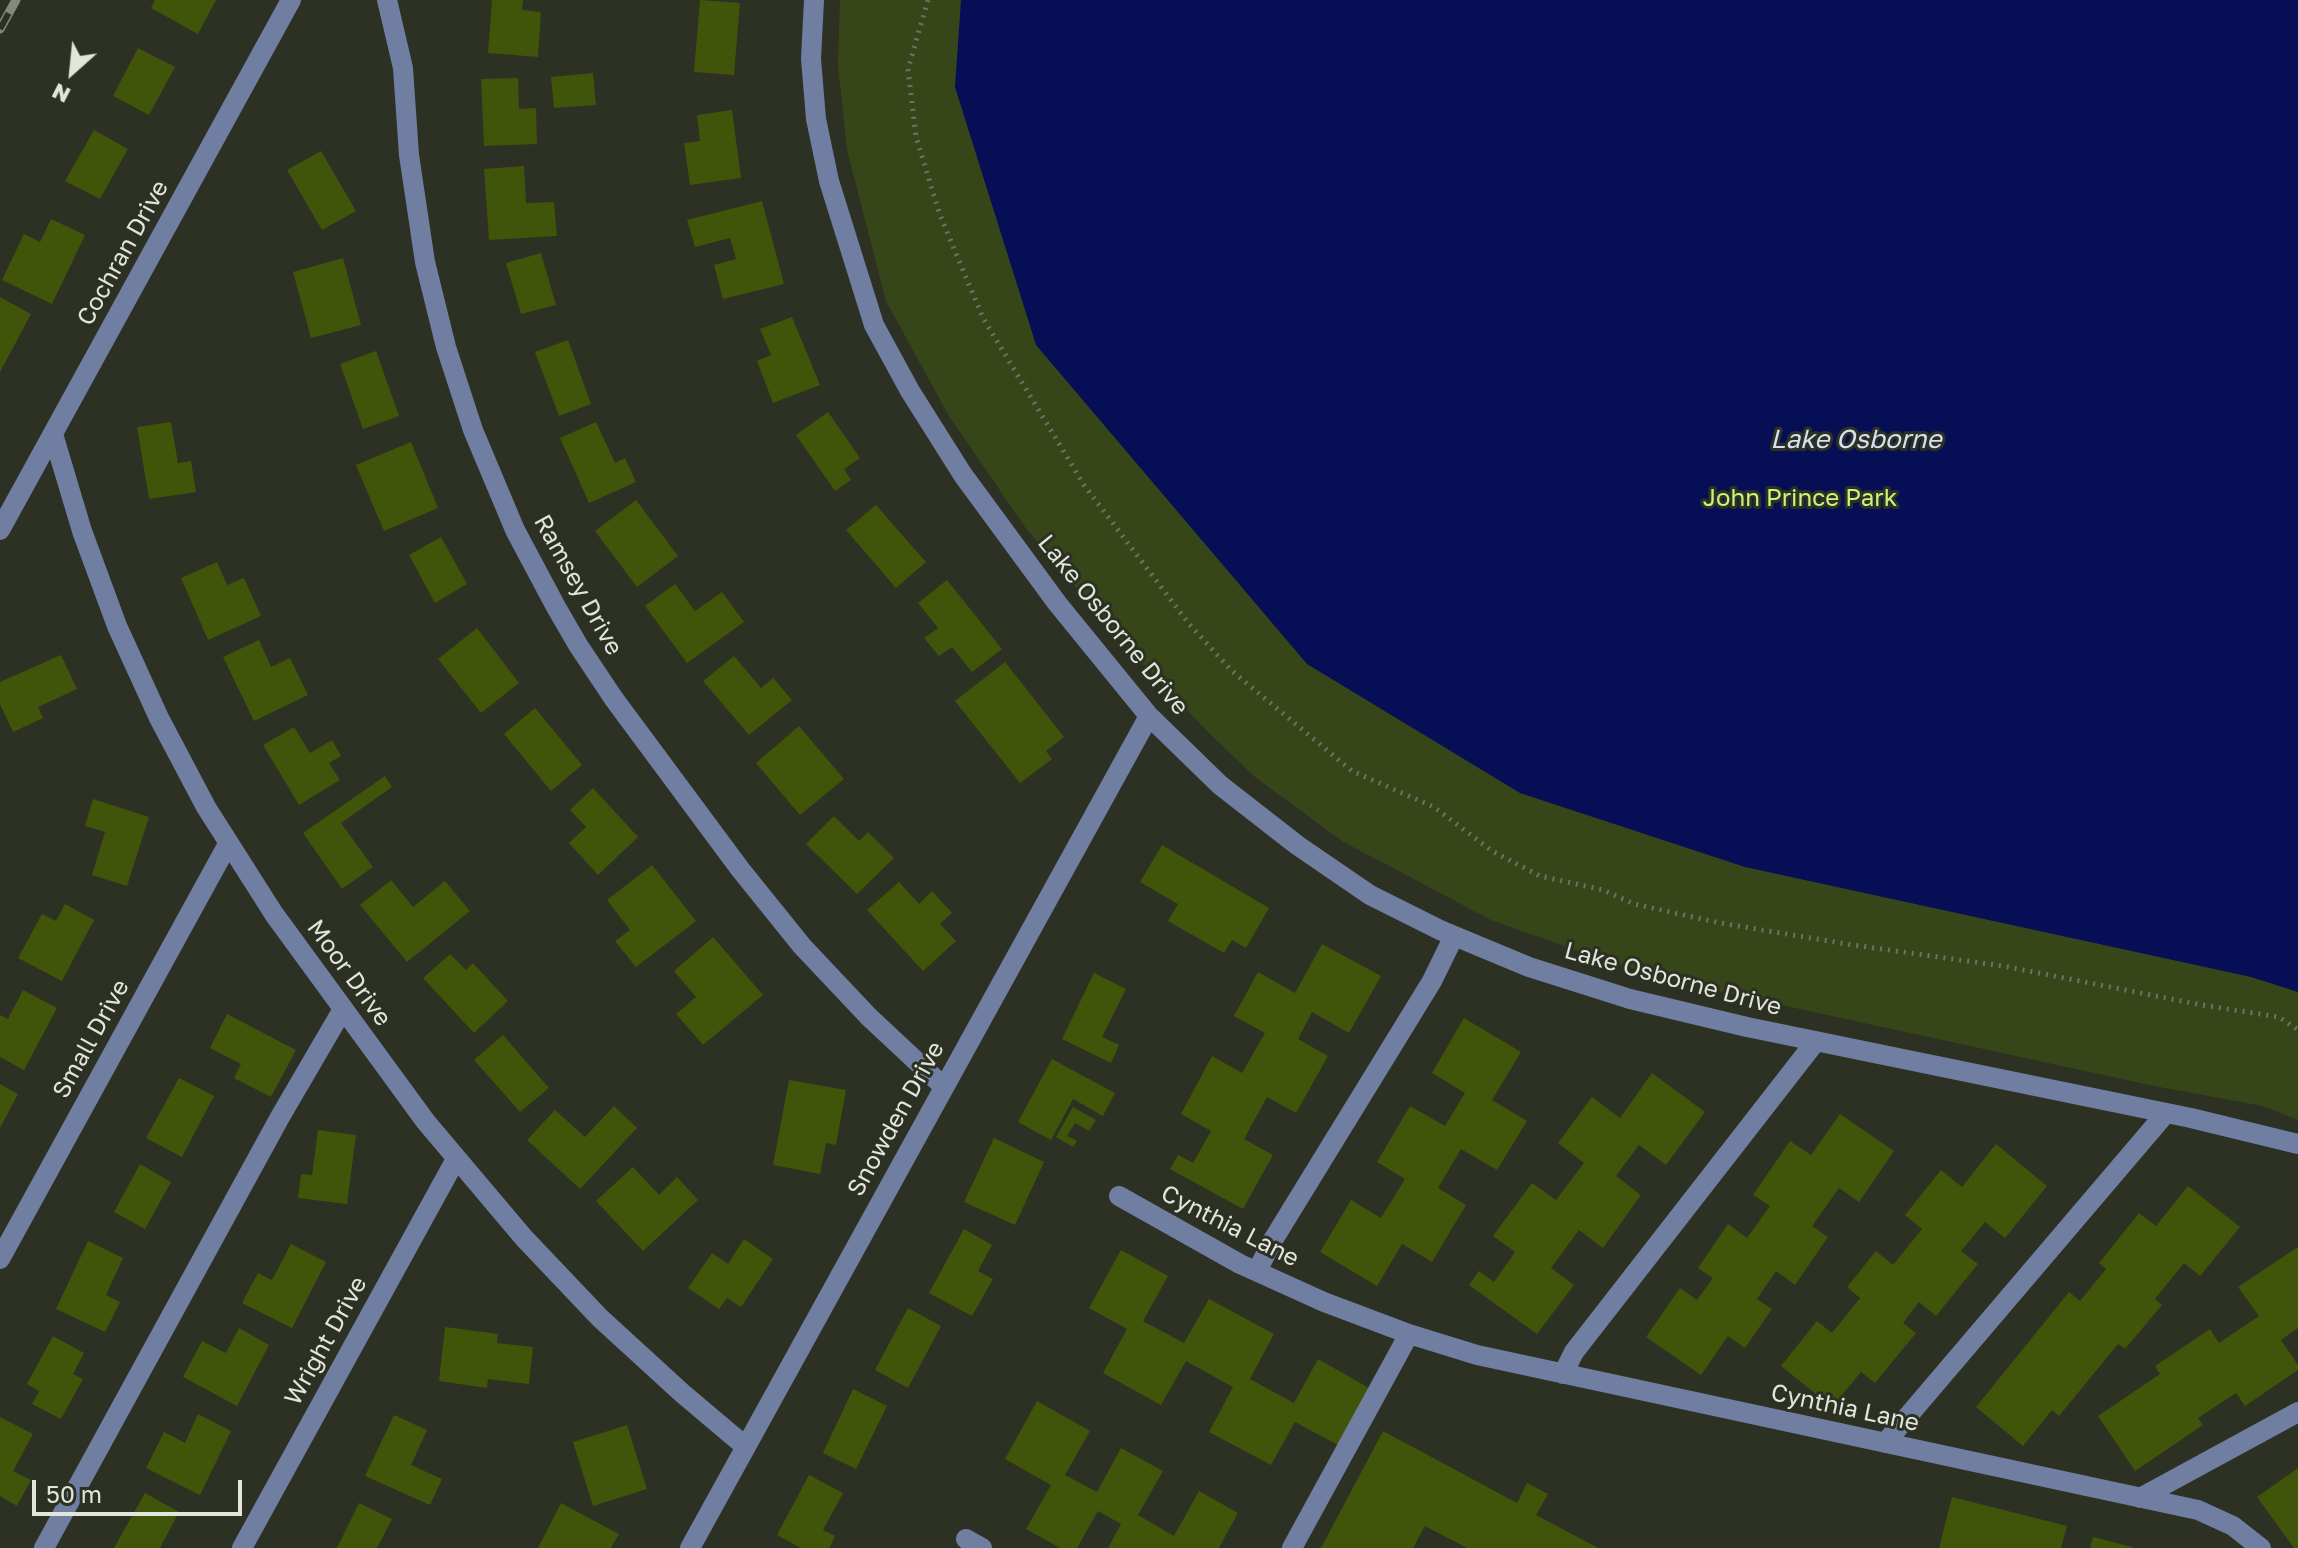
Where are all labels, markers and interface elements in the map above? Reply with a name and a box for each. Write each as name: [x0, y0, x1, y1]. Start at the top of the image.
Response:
north arrow: [32, 32, 112, 112]
text: N: [47, 78, 74, 110]
street label: Cochran Drive: [71, 175, 175, 331]
water label: Lake Osborne: [1770, 424, 1942, 456]
park label: John Prince Park: [1703, 484, 1897, 512]
street label: Ramsey Drive: [528, 510, 628, 660]
street label: Lake Osborne Drive: [1031, 529, 1195, 721]
street label: Moor Drive: [301, 914, 397, 1032]
street label: Lake Osborne Drive: [1561, 936, 1785, 1022]
street label: Small Drive: [47, 975, 135, 1103]
street label: Snowden Drive: [842, 1037, 950, 1201]
street label: Cynthia Lane: [1156, 1179, 1304, 1273]
street label: Wright Drive: [279, 1272, 373, 1410]
street label: Cynthia Lane: [1768, 1378, 1922, 1438]
scale bar: [36, 1464, 246, 1514]
text: 50 m: [46, 1479, 102, 1508]

